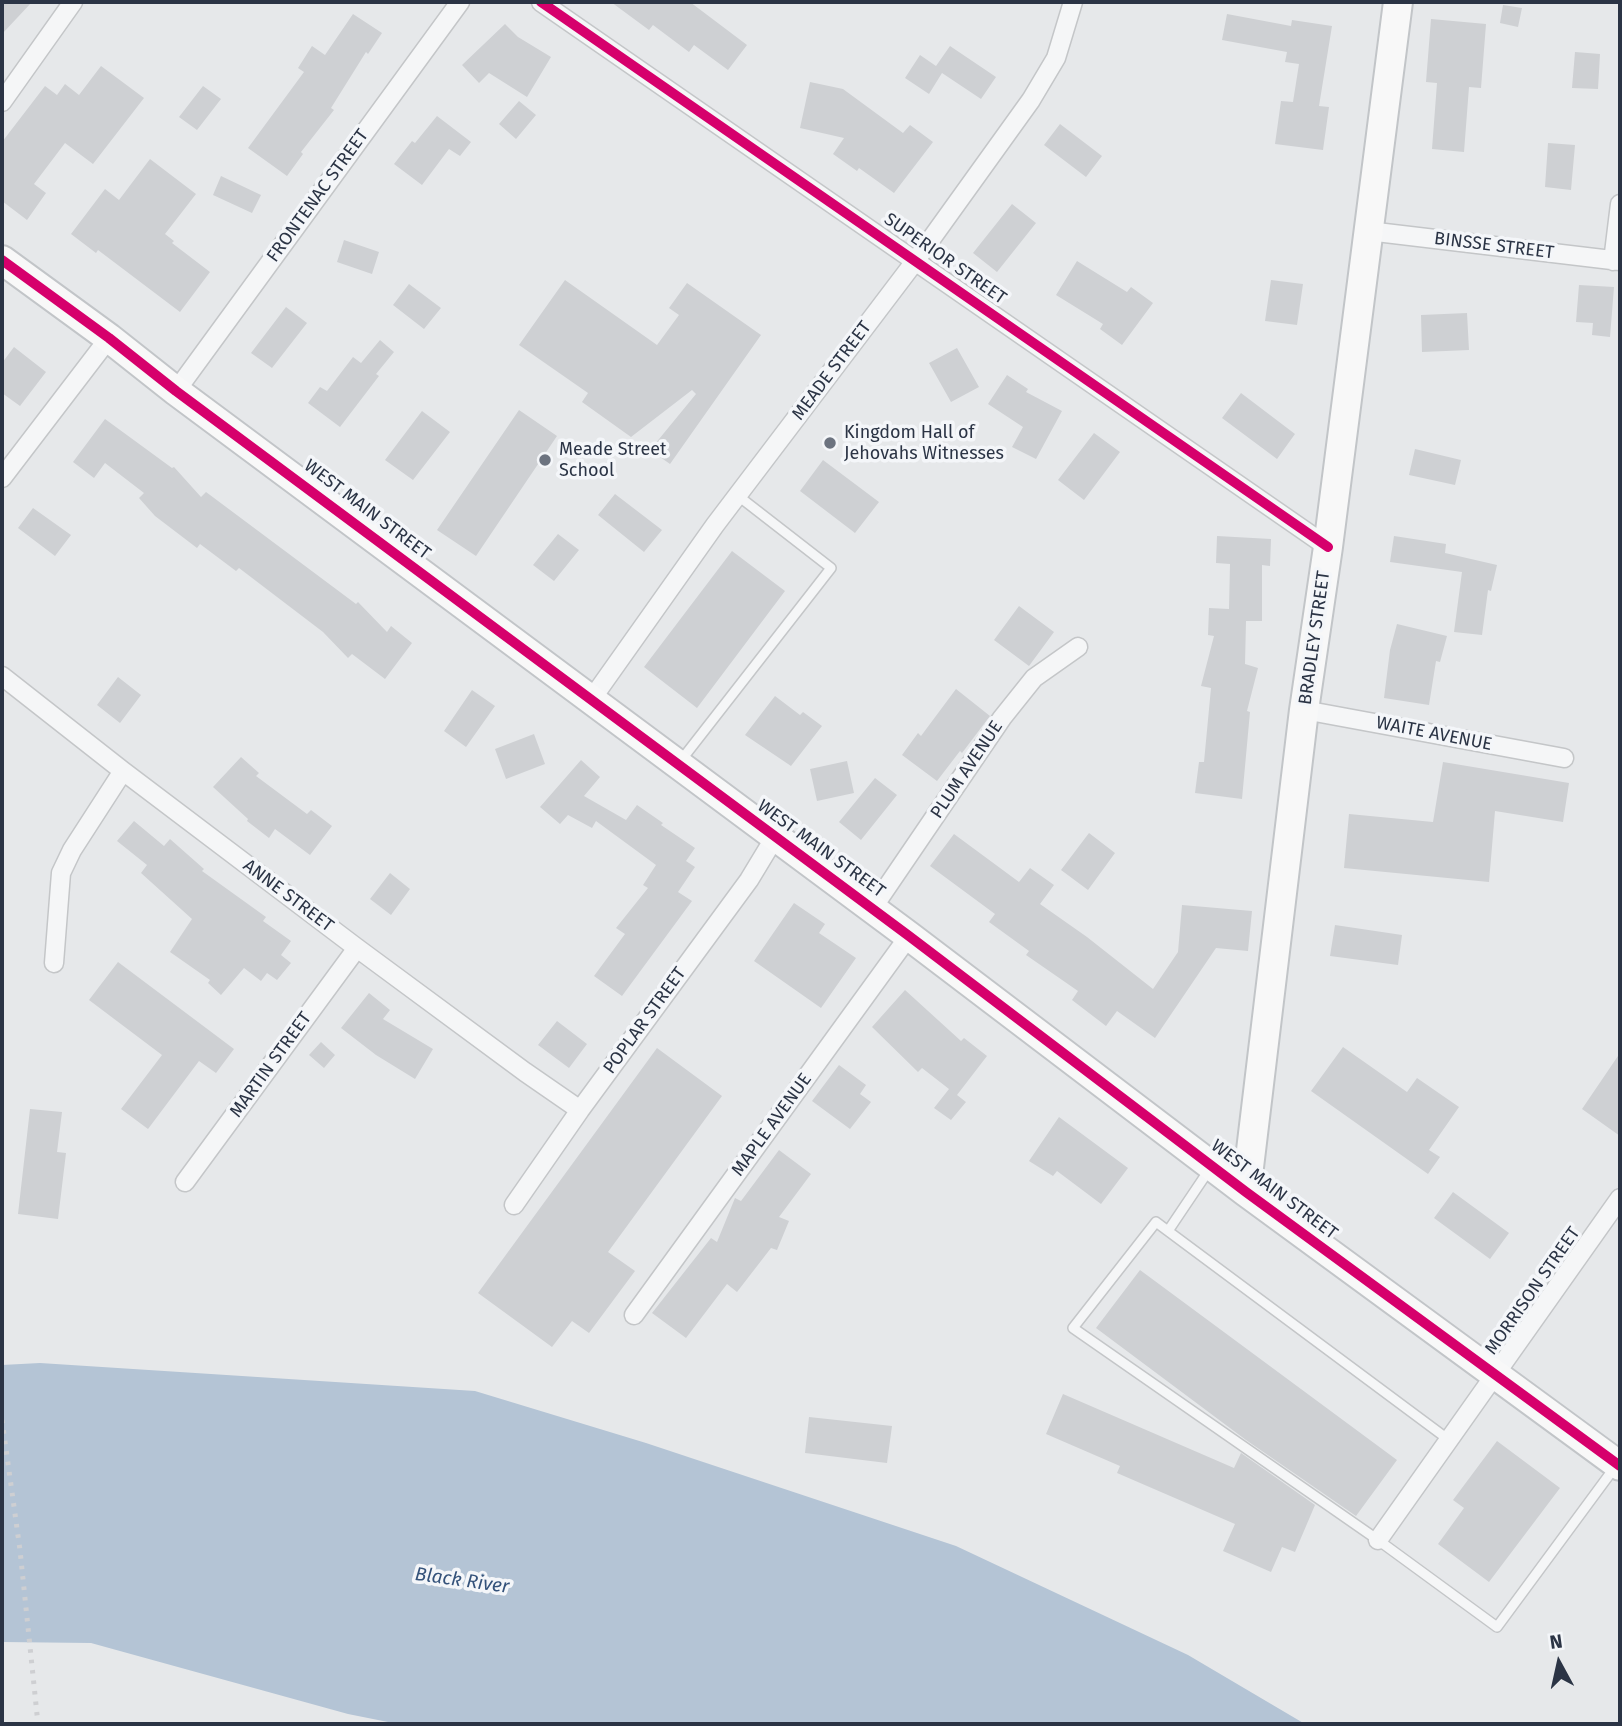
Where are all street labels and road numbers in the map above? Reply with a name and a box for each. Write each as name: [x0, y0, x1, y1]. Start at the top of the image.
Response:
street label: FRONTENAC STREET: [263, 125, 373, 267]
street label: SUPERIOR STREET: [880, 209, 1010, 309]
street label: BINSSE STREET: [1433, 228, 1555, 264]
street label: MEADE STREET: [788, 317, 876, 425]
street label: WEST MAIN STREET: [300, 455, 434, 565]
street label: BRADLEY STREET: [1295, 570, 1335, 706]
street label: WAITE AVENUE: [1374, 712, 1494, 756]
street label: PLUM AVENUE: [926, 717, 1008, 823]
street label: WEST MAIN STREET: [753, 795, 889, 903]
street label: ANNE STREET: [239, 855, 337, 937]
street label: POPLAR STREET: [599, 963, 691, 1079]
street label: MARTIN STREET: [226, 1008, 316, 1122]
street label: MAPLE AVENUE: [728, 1069, 816, 1181]
street label: WEST MAIN STREET: [1207, 1135, 1341, 1245]
street label: MORRISON STREET: [1481, 1223, 1585, 1359]

